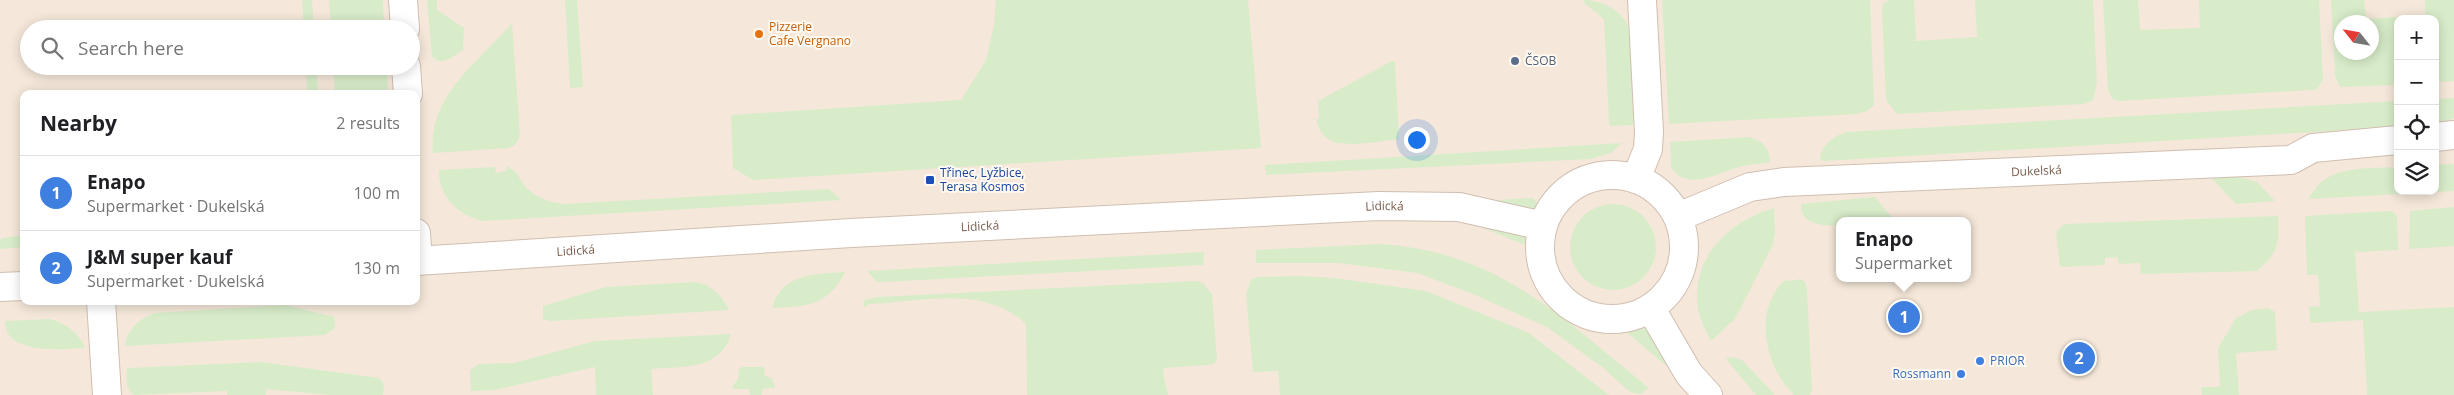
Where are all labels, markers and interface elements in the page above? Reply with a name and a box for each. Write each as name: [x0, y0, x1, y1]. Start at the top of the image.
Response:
north arrow: [2334, 15, 2379, 60]
map controls: [2394, 15, 2439, 195]
button: +: [2394, 15, 2439, 60]
place label: Pizzerie Cafe Vergnano: [769, 18, 851, 49]
search box: [20, 20, 420, 75]
marker: Pizzerie Cafe Vergnano: [753, 28, 765, 40]
icon: search: [38, 34, 66, 62]
text: Search here: [78, 35, 184, 61]
place label: ČSOB: [1525, 52, 1556, 69]
marker: ČSOB: [1509, 55, 1521, 67]
button: −: [2394, 60, 2439, 105]
button: locate: [2394, 105, 2439, 150]
text: Nearby: [40, 109, 117, 137]
text: 2 results: [336, 112, 400, 134]
your location: [1404, 127, 1430, 153]
button: layers: [2394, 150, 2439, 195]
street label: Dukelská: [2011, 161, 2062, 180]
place label: Třinec, Lyžbice, Terasa Kosmos: [940, 164, 1025, 195]
text: Enapo: [87, 169, 145, 195]
marker: Třinec, Lyžbice, Terasa Kosmos: [924, 174, 936, 186]
text: 1: [51, 182, 61, 204]
text: 100 m: [354, 182, 400, 204]
text: Supermarket · Dukelská: [87, 195, 265, 217]
street label: Lidická: [1365, 197, 1404, 215]
street label: Lidická: [960, 216, 1000, 235]
popup: [1836, 217, 1971, 282]
text: Enapo: [1855, 226, 1913, 252]
street label: Lidická: [556, 241, 595, 260]
text: J&M super kauf: [87, 244, 232, 270]
text: Supermarket: [1855, 252, 1952, 274]
text: 2: [51, 257, 61, 279]
text: 130 m: [354, 257, 400, 279]
text: Supermarket · Dukelská: [87, 270, 265, 292]
pin: 1: [1888, 298, 1920, 336]
pin: 2: [2063, 339, 2095, 377]
place label: PRIOR: [1990, 352, 2025, 369]
marker: PRIOR: [1974, 355, 1986, 367]
place label: Rossmann: [1892, 365, 1951, 382]
marker: Rossmann: [1955, 368, 1967, 380]

